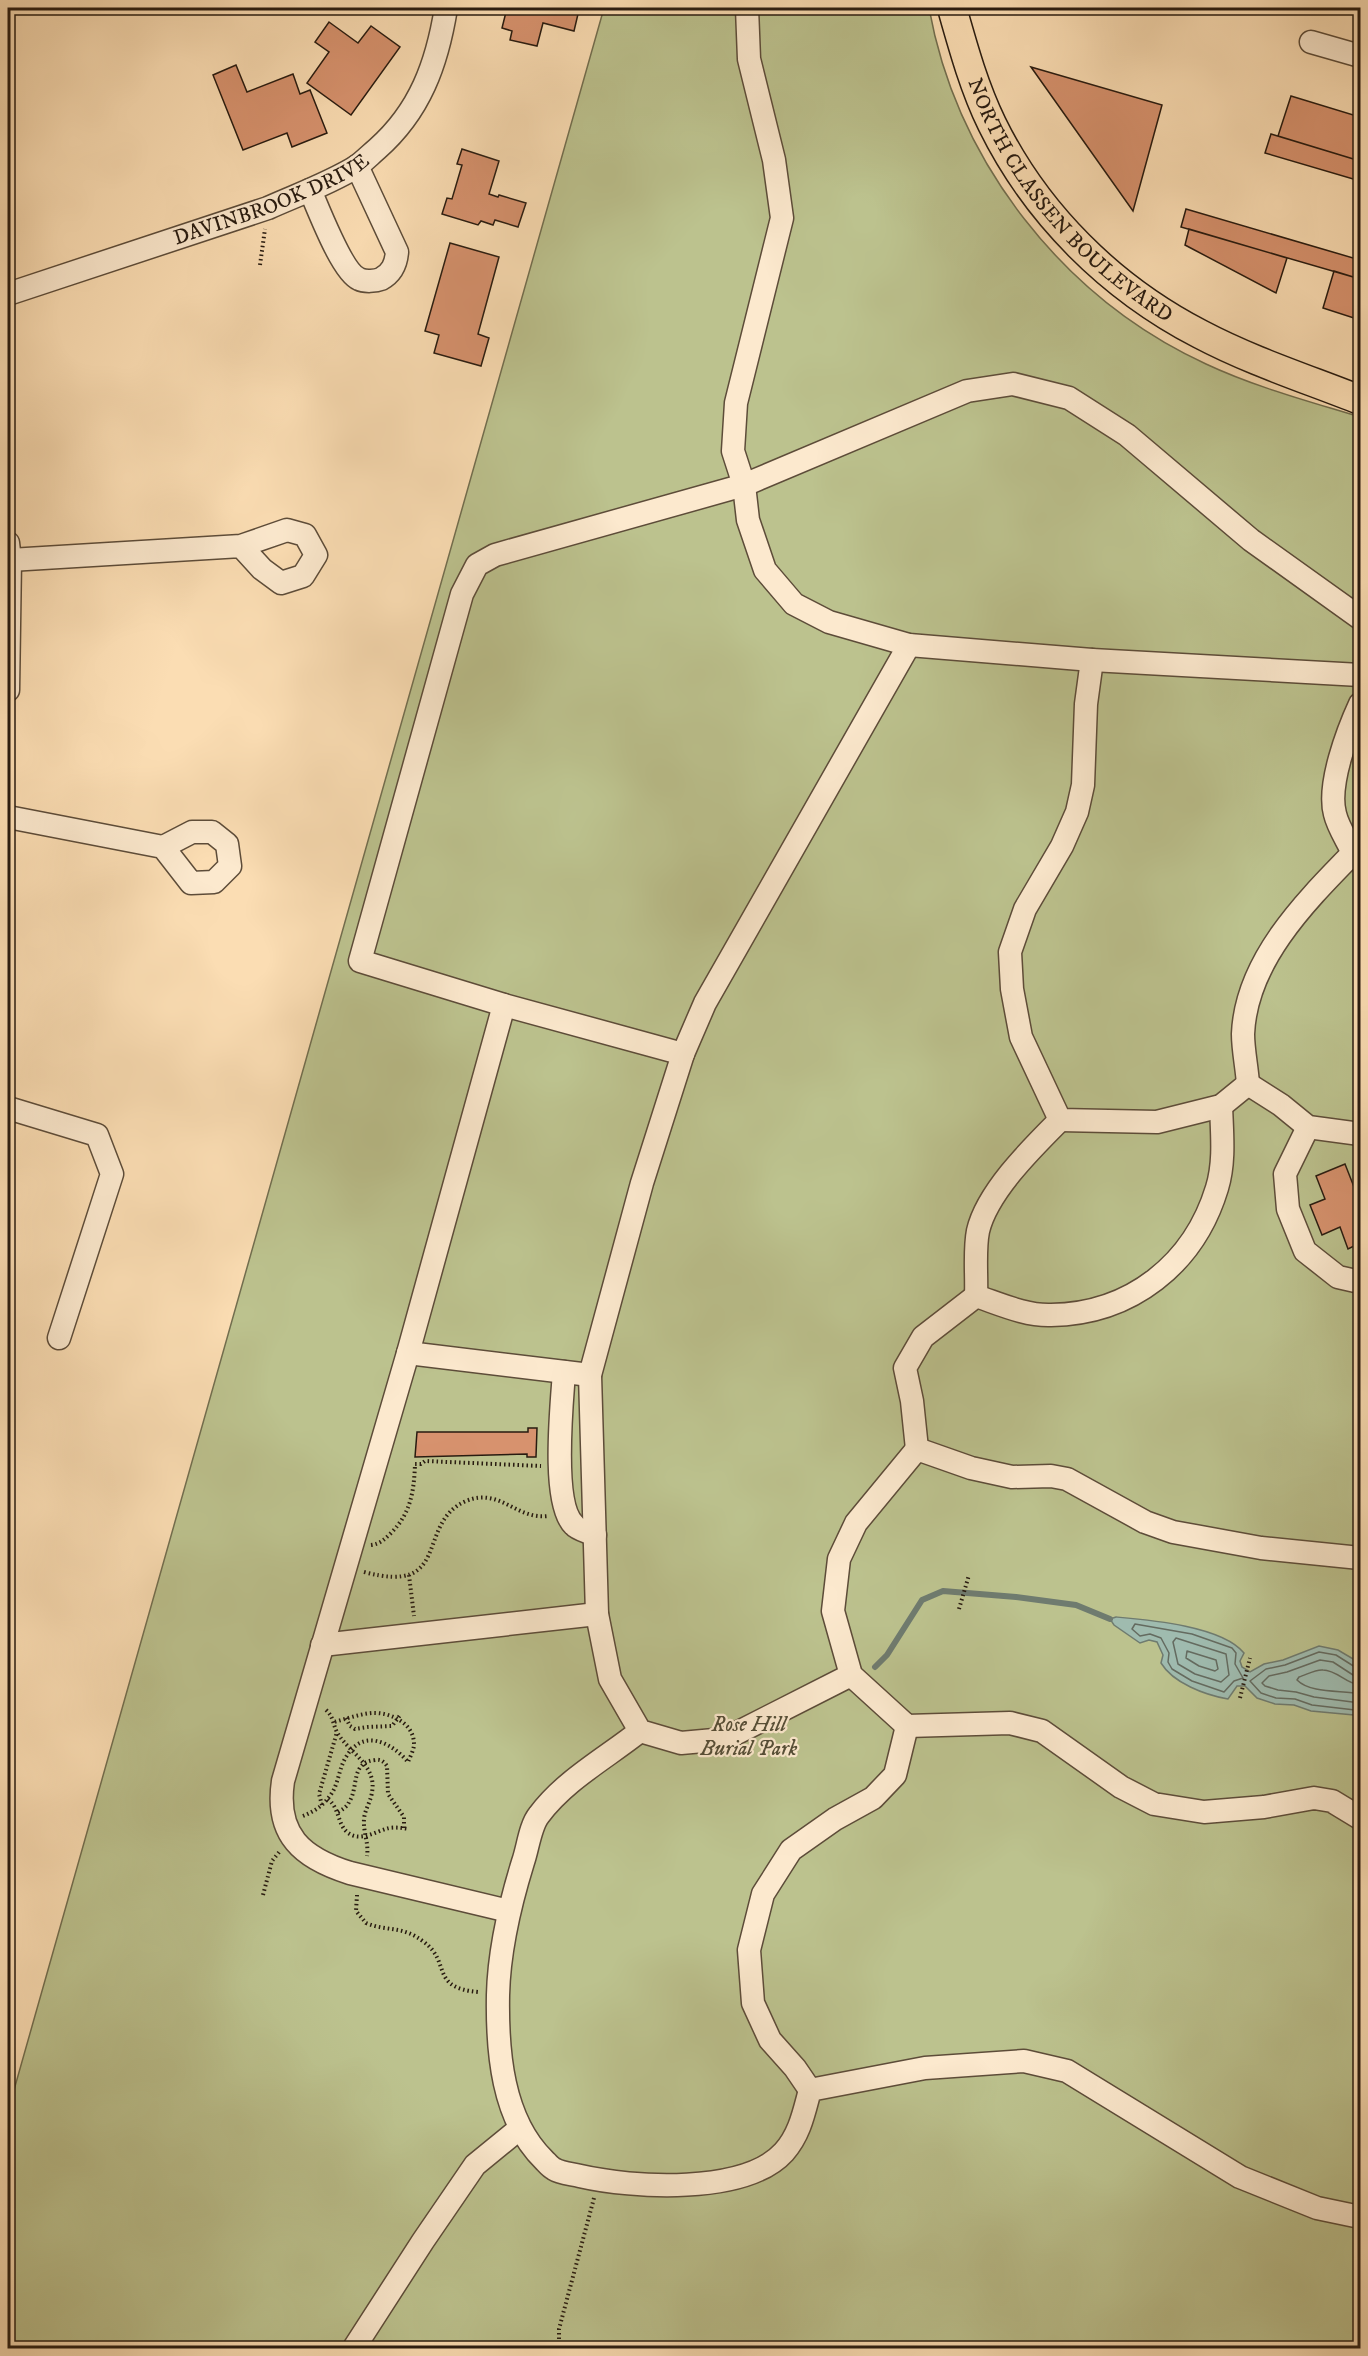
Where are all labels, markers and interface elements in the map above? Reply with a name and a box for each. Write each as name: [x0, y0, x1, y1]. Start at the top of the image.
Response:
street label: NORTH CLASSEN BOULEVARD: [961, 75, 1177, 328]
street label: DAVINBROOK DRIVE: [170, 148, 375, 251]
park label: Rose Hill Burial Park: [700, 1712, 798, 1762]

